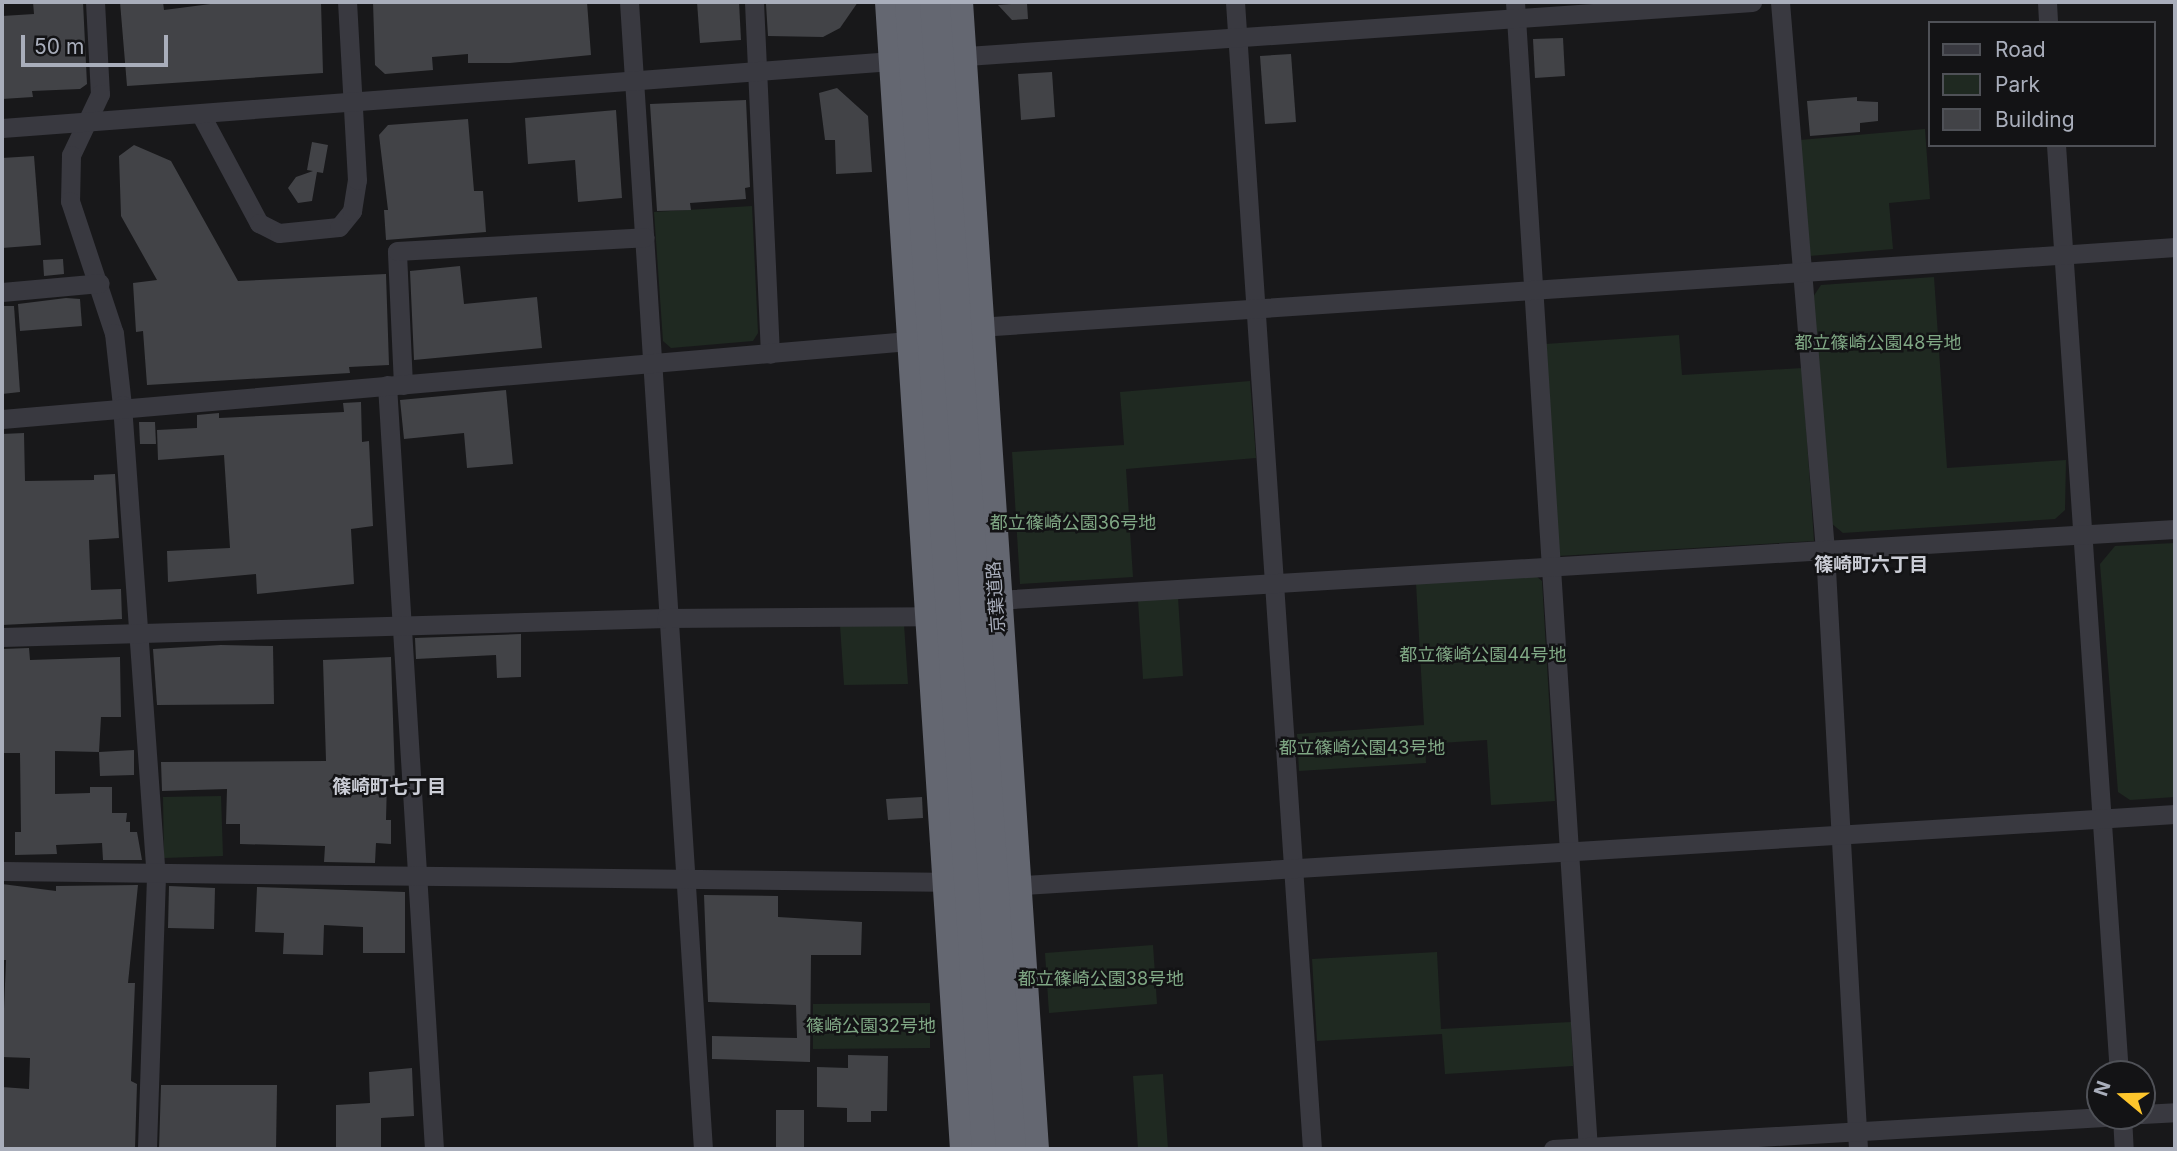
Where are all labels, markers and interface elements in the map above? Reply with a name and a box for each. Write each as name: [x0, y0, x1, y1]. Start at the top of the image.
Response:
scale bar: [24, 21, 172, 65]
legend: [1928, 21, 2156, 147]
text: 50 m: [34, 34, 84, 59]
text: Road: [1995, 37, 2046, 62]
text: Park: [1995, 72, 2040, 97]
text: Building: [1995, 107, 2075, 132]
park label: 都立篠崎公園48号地: [1795, 332, 1961, 354]
park label: 都立篠崎公園36号地: [990, 512, 1156, 534]
district label: 篠崎町六丁目: [1814, 554, 1928, 576]
street label: 京葉道路: [983, 560, 1009, 634]
park label: 都立篠崎公園44号地: [1399, 644, 1567, 666]
park label: 都立篠崎公園43号地: [1279, 737, 1445, 759]
district label: 篠崎町七丁目: [332, 776, 446, 798]
park label: 都立篠崎公園38号地: [1018, 968, 1184, 990]
park label: 篠崎公園32号地: [806, 1015, 936, 1037]
north arrow: [2086, 1060, 2156, 1130]
text: N: [2089, 1078, 2116, 1099]

